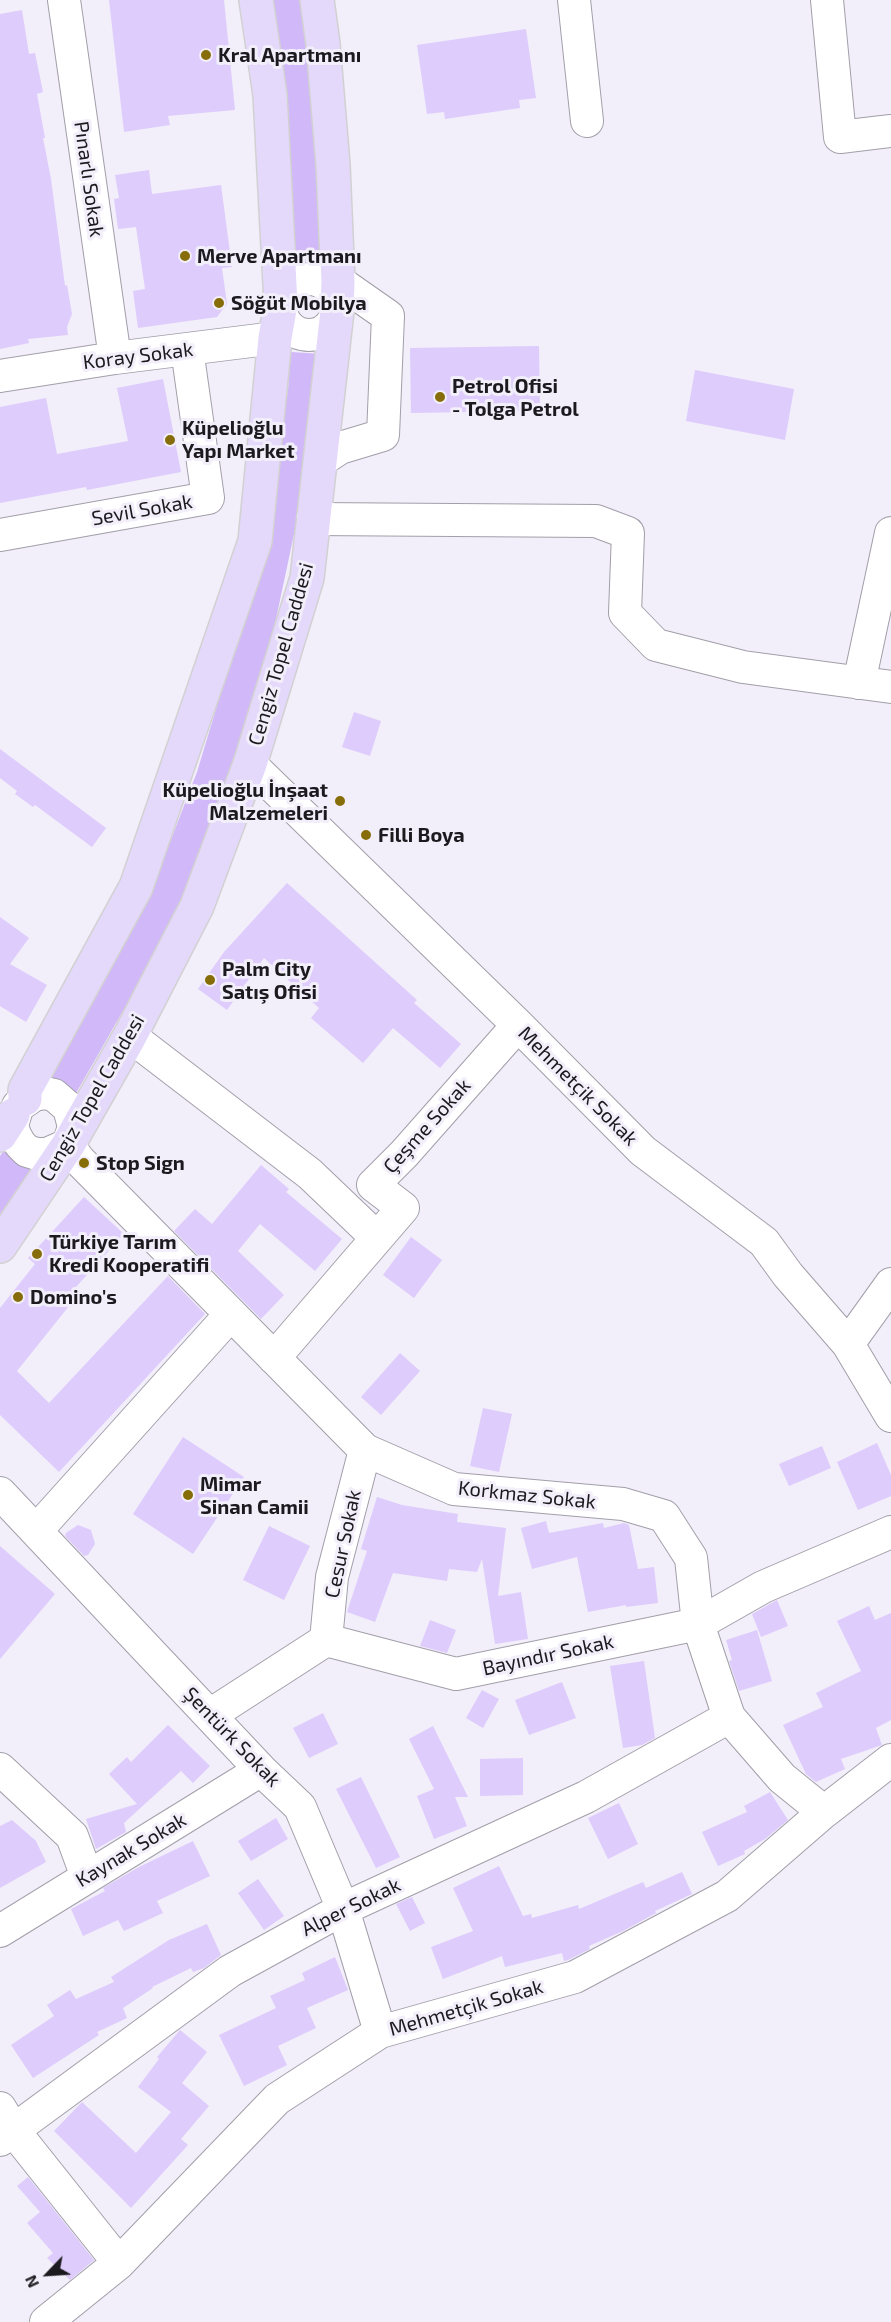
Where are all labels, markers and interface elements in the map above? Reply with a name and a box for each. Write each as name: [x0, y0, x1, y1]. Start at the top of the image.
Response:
place label: Kral Apartmanı: [218, 43, 361, 67]
marker: Kral Apartmanı: [199, 48, 213, 62]
street label: Pınarlı Sokak: [69, 120, 109, 238]
place label: Merve Apartmanı: [197, 244, 362, 268]
marker: Merve Apartmanı: [178, 249, 192, 263]
place label: Söğüt Mobilya: [231, 291, 367, 315]
marker: Söğüt Mobilya: [212, 296, 226, 310]
street label: Koray Sokak: [82, 337, 194, 375]
place label: Petrol Ofisi - Tolga Petrol: [452, 374, 579, 421]
marker: Petrol Ofisi - Tolga Petrol: [433, 390, 447, 404]
place label: Küpelioğlu Yapı Market: [182, 416, 295, 463]
marker: Küpelioğlu Yapı Market: [163, 433, 177, 447]
street label: Sevil Sokak: [90, 489, 194, 531]
street label: Cengiz Topel Caddesi: [243, 560, 319, 748]
place label: Küpelioğlu İnşaat Malzemeleri: [163, 778, 328, 825]
marker: Küpelioğlu İnşaat Malzemeleri: [333, 794, 347, 808]
place label: Filli Boya: [378, 823, 465, 847]
marker: Filli Boya: [359, 828, 373, 842]
place label: Palm City Satış Ofisi: [222, 957, 317, 1004]
marker: Palm City Satış Ofisi: [203, 973, 217, 987]
street label: Cengiz Topel Caddesi: [34, 1010, 150, 1186]
street label: Mehmetçik Sokak: [513, 1021, 643, 1151]
street label: Çeşme Sokak: [378, 1074, 476, 1178]
place label: Stop Sign: [96, 1151, 185, 1175]
marker: Stop Sign: [77, 1156, 91, 1170]
place label: Türkiye Tarım Kredi Kooperatifi: [49, 1230, 209, 1277]
marker: Türkiye Tarım Kredi Kooperatifi: [30, 1247, 44, 1261]
place label: Domino's: [30, 1285, 117, 1309]
marker: Domino's: [11, 1290, 25, 1304]
place label: Mimar Sinan Camii: [200, 1472, 309, 1519]
street label: Korkmaz Sokak: [457, 1476, 597, 1514]
marker: Mimar Sinan Camii: [181, 1488, 195, 1502]
street label: Cesur Sokak: [320, 1488, 366, 1600]
street label: Bayındır Sokak: [480, 1629, 616, 1681]
street label: Şentürk Sokak: [178, 1682, 286, 1792]
street label: Kaynak Sokak: [71, 1808, 191, 1892]
street label: Alper Sokak: [298, 1873, 404, 1941]
street label: Mehmetçik Sokak: [386, 1975, 546, 2041]
north arrow: [18, 2244, 78, 2304]
text: N: [20, 2273, 42, 2291]

